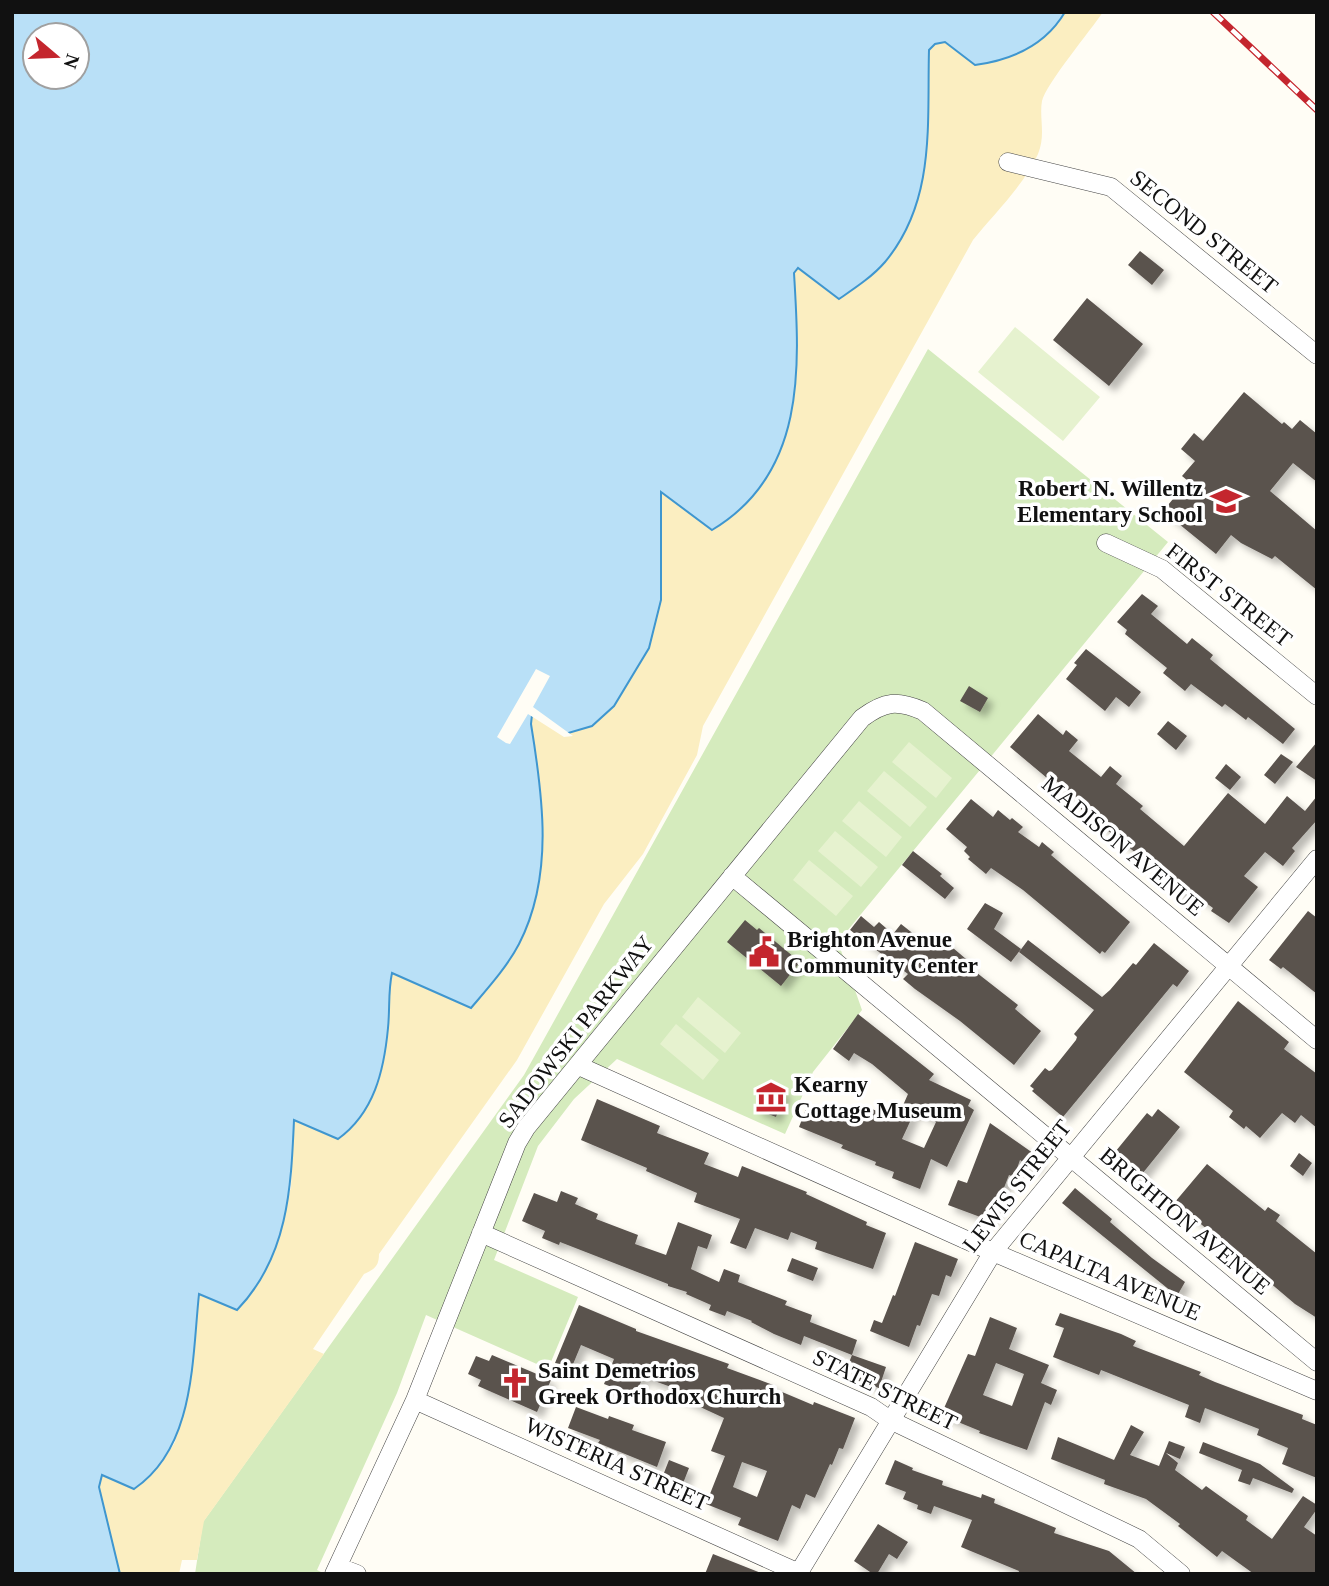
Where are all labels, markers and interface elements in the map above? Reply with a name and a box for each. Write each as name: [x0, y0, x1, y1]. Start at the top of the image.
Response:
north arrow: [21, 21, 91, 91]
text: N: [59, 51, 84, 72]
street label: SECOND STREET: [1125, 165, 1283, 299]
place label: Robert N. Willentz Elementary School: [1017, 476, 1203, 527]
school or university icon: Robert N. Willentz Elementary School: [1209, 484, 1243, 518]
street label: FIRST STREET: [1161, 538, 1297, 652]
street label: MADISON AVENUE: [1037, 771, 1209, 921]
place label: Brighton Avenue Community Center: [787, 927, 978, 978]
street label: SADOWSKI PARKWAY: [493, 931, 659, 1133]
public building icon: Brighton Avenue Community Center: [747, 935, 781, 969]
place label: Kearny Cottage Museum: [794, 1072, 962, 1123]
museum icon: Kearny Cottage Museum: [754, 1080, 788, 1114]
street label: LEWIS STREET: [958, 1115, 1076, 1257]
street label: BRIGHTON AVENUE: [1095, 1142, 1275, 1300]
street label: CAPALTA AVENUE: [1015, 1226, 1205, 1326]
street label: STATE STREET: [809, 1344, 961, 1436]
place label: Saint Demetrios Greek Orthodox Church: [538, 1358, 781, 1409]
church icon: Saint Demetrios Greek Orthodox Church: [498, 1366, 532, 1400]
street label: WISTERIA STREET: [521, 1412, 713, 1516]

